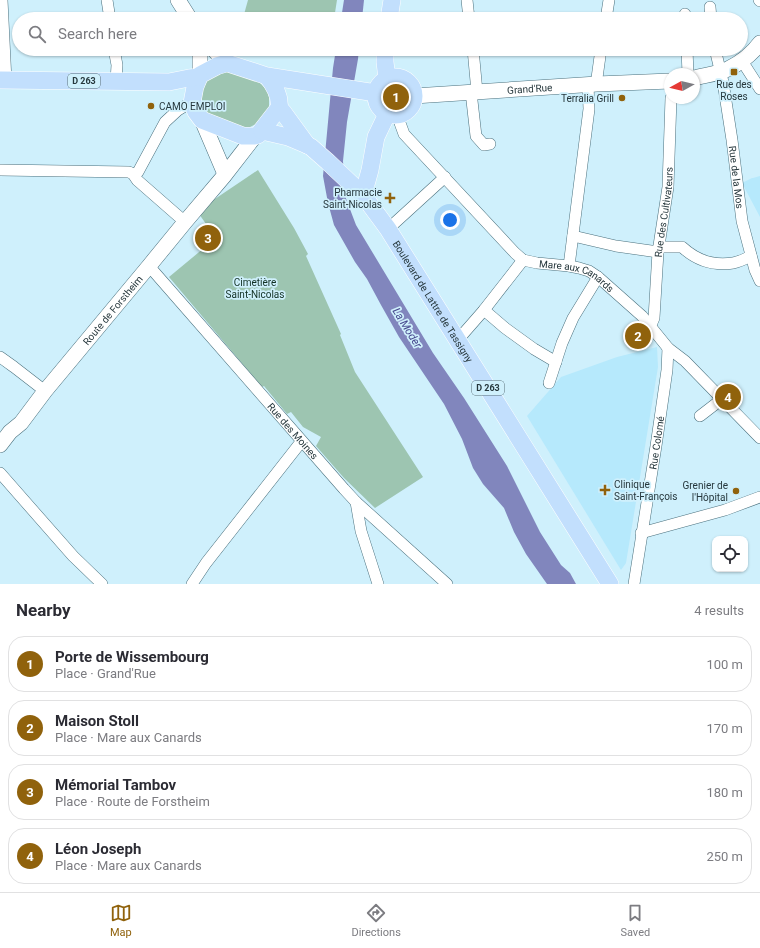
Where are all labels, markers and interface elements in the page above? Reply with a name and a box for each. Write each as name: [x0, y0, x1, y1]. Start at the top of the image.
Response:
search box: [12, 12, 748, 56]
icon: search: [26, 23, 48, 45]
text: Search here: [58, 25, 137, 43]
marker: Rue des Roses: [729, 67, 739, 77]
north arrow: [664, 68, 700, 104]
road number: D 263: [68, 74, 100, 88]
place label: Rue des Roses: [716, 79, 752, 102]
street label: Grand'Rue: [507, 81, 553, 95]
pin: 1: [383, 82, 409, 112]
place label: Terralia Grill: [561, 93, 614, 104]
marker: Terralia Grill: [617, 93, 627, 103]
marker: CAMO EMPLOI: [146, 101, 156, 111]
place label: CAMO EMPLOI: [159, 101, 226, 112]
street label: Rue de la Mos: [727, 145, 746, 209]
street label: Rue des Cultivateurs: [652, 167, 674, 258]
place label: Pharmacie Saint-Nicolas: [323, 187, 382, 210]
marker: Pharmacie Saint-Nicolas: [385, 193, 395, 203]
your location: [440, 210, 460, 230]
pin: 3: [195, 223, 221, 253]
street label: Boulevard de Lattre de Tassigny: [391, 238, 476, 364]
street label: Mare aux Canards: [539, 258, 616, 294]
street label: Route de Forstheim: [80, 273, 145, 347]
park label: Cimetière Saint-Nicolas: [226, 277, 284, 300]
water label: La Moder: [390, 305, 425, 351]
pin: 2: [625, 321, 651, 351]
road number: D 263: [472, 381, 504, 395]
pin: 4: [715, 382, 741, 412]
street label: Rue des Moines: [266, 401, 321, 461]
street label: Rue Colomé: [647, 415, 666, 470]
place label: Clinique Saint-François: [614, 479, 677, 502]
place label: Grenier de l'Hôpital: [683, 480, 728, 503]
marker: Clinique Saint-François: [599, 484, 611, 496]
marker: Grenier de l'Hôpital: [731, 486, 741, 496]
map controls: [712, 536, 748, 572]
button: locate: [712, 536, 748, 572]
text: Nearby: [16, 600, 71, 620]
text: 4 results: [694, 603, 744, 618]
text: Porte de Wissembourg: [55, 648, 209, 666]
text: 1: [26, 657, 34, 672]
text: 100 m: [706, 657, 743, 672]
text: Place · Grand'Rue: [55, 666, 156, 681]
text: Maison Stoll: [55, 712, 139, 730]
text: 2: [26, 721, 34, 736]
text: 170 m: [706, 721, 743, 736]
text: Place · Mare aux Canards: [55, 730, 202, 745]
text: Mémorial Tambov: [55, 776, 176, 794]
text: 3: [26, 785, 34, 800]
text: 180 m: [706, 785, 743, 800]
text: Place · Route de Forstheim: [55, 794, 210, 809]
text: Léon Joseph: [55, 840, 141, 858]
text: 4: [26, 849, 34, 864]
text: 250 m: [706, 849, 743, 864]
text: Place · Mare aux Canards: [55, 858, 202, 873]
tab: Map: [110, 902, 132, 939]
tab: Directions: [351, 902, 401, 939]
tab: Saved: [620, 902, 650, 939]

